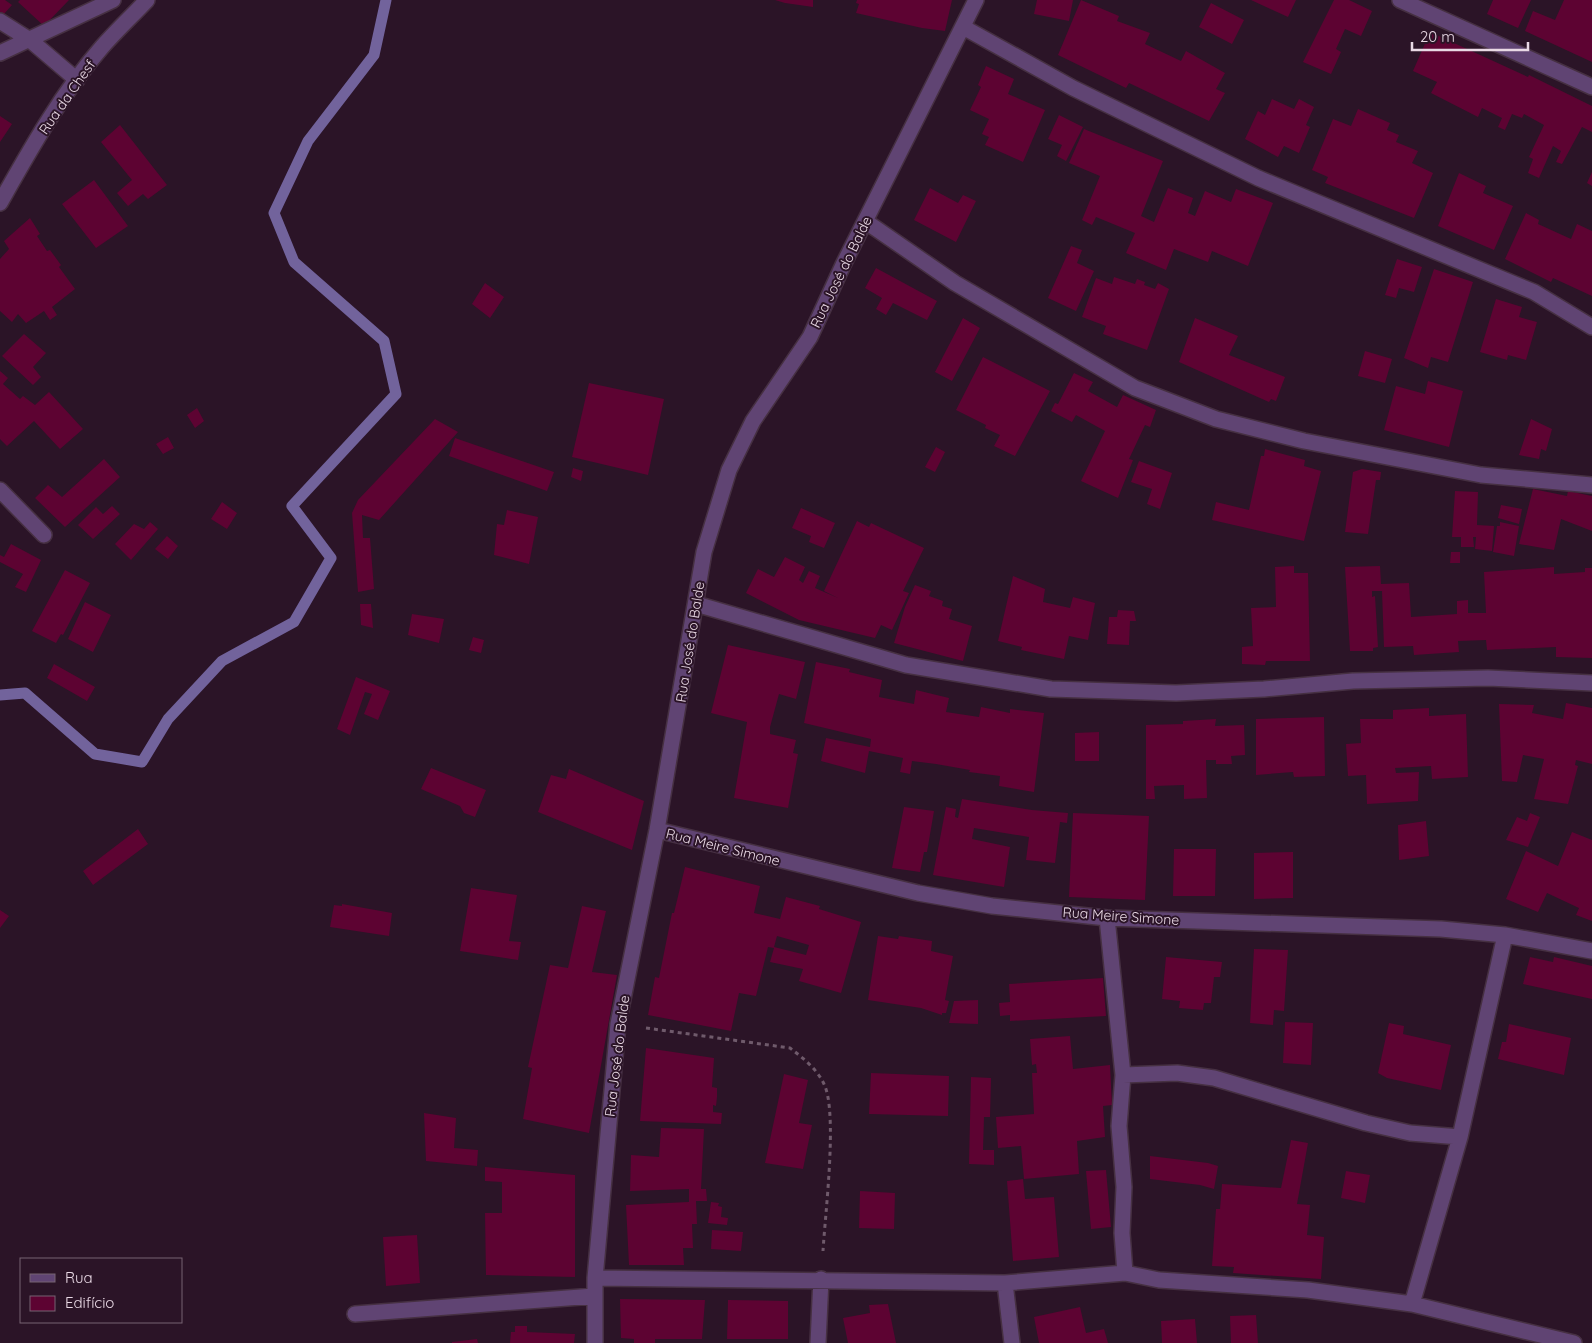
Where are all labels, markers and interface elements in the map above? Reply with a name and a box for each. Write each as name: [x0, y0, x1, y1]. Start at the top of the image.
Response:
scale bar: [1412, 20, 1528, 52]
text: 20 m: [1420, 27, 1455, 46]
street label: Rua da Chesf: [35, 56, 99, 138]
street label: Rua José do Balde: [806, 213, 876, 331]
street label: Rua José do Balde: [672, 580, 708, 704]
street label: Rua Meire Simone: [664, 824, 782, 870]
street label: Rua Meire Simone: [1062, 903, 1180, 929]
street label: Rua José do Balde: [601, 994, 633, 1118]
legend: [20, 1258, 182, 1323]
text: Rua: [65, 1268, 93, 1287]
text: Edifício: [65, 1293, 114, 1312]

